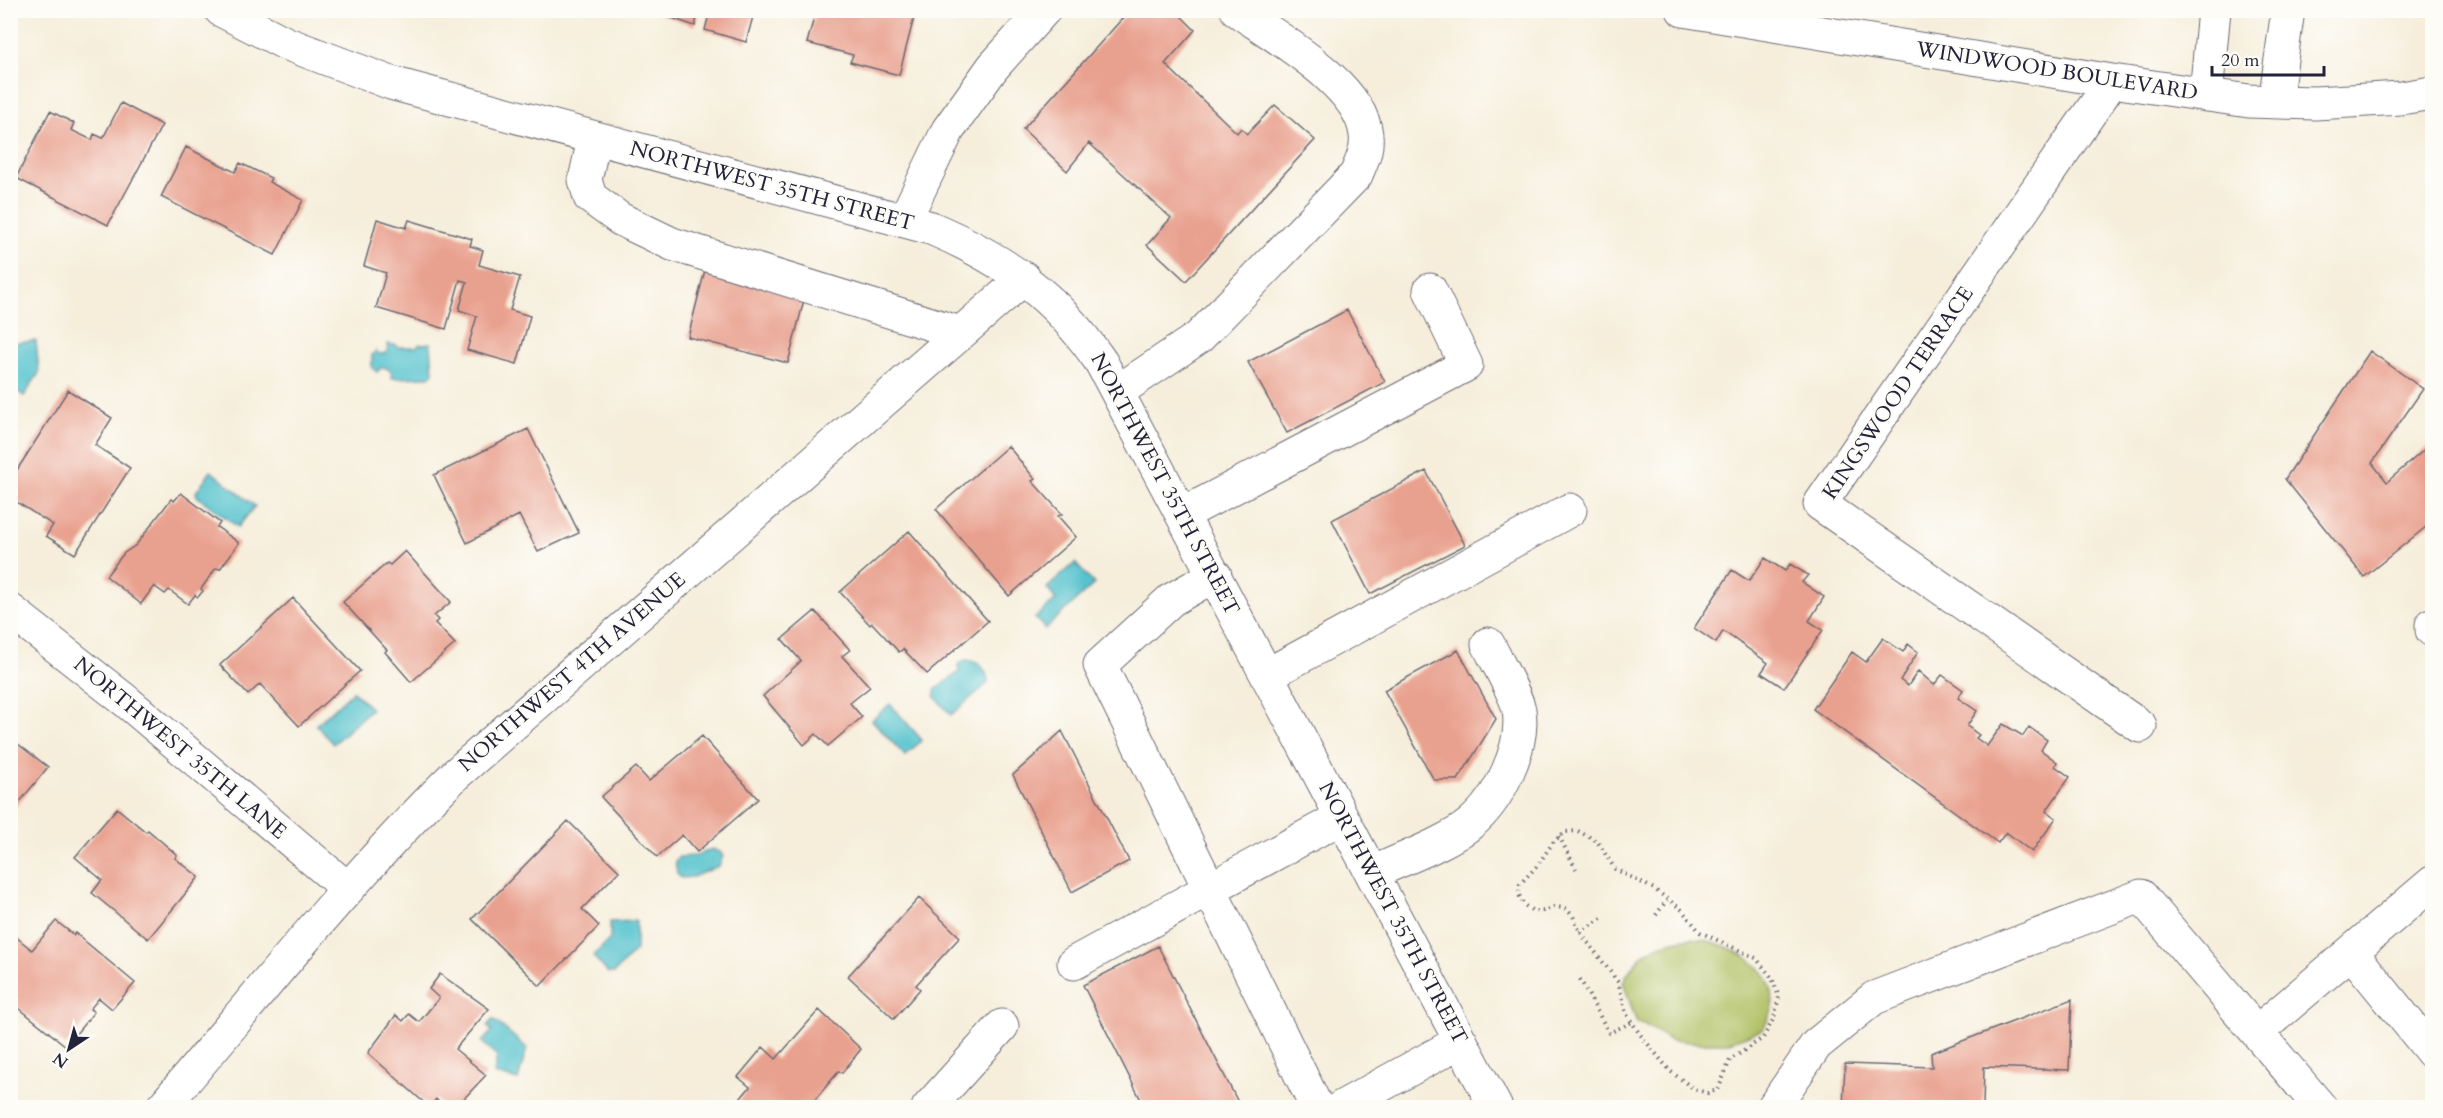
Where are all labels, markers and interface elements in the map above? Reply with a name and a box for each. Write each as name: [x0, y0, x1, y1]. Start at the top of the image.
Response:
street label: WINDWOOD BOULEVARD: [1913, 34, 2200, 108]
scale bar: [2212, 39, 2324, 77]
text: 20 m: [2221, 48, 2260, 73]
street label: NORTHWEST 35TH STREET: [627, 134, 917, 238]
street label: KINGSWOOD TERRACE: [1816, 281, 1980, 505]
street label: NORTHWEST 35TH STREET: [1083, 348, 1247, 620]
street label: NORTHWEST 4TH AVENUE: [452, 565, 692, 779]
street label: NORTHWEST 35TH LANE: [67, 650, 293, 846]
street label: NORTHWEST 35TH STREET: [1311, 777, 1475, 1049]
north arrow: [39, 1019, 99, 1079]
text: N: [49, 1047, 73, 1073]

